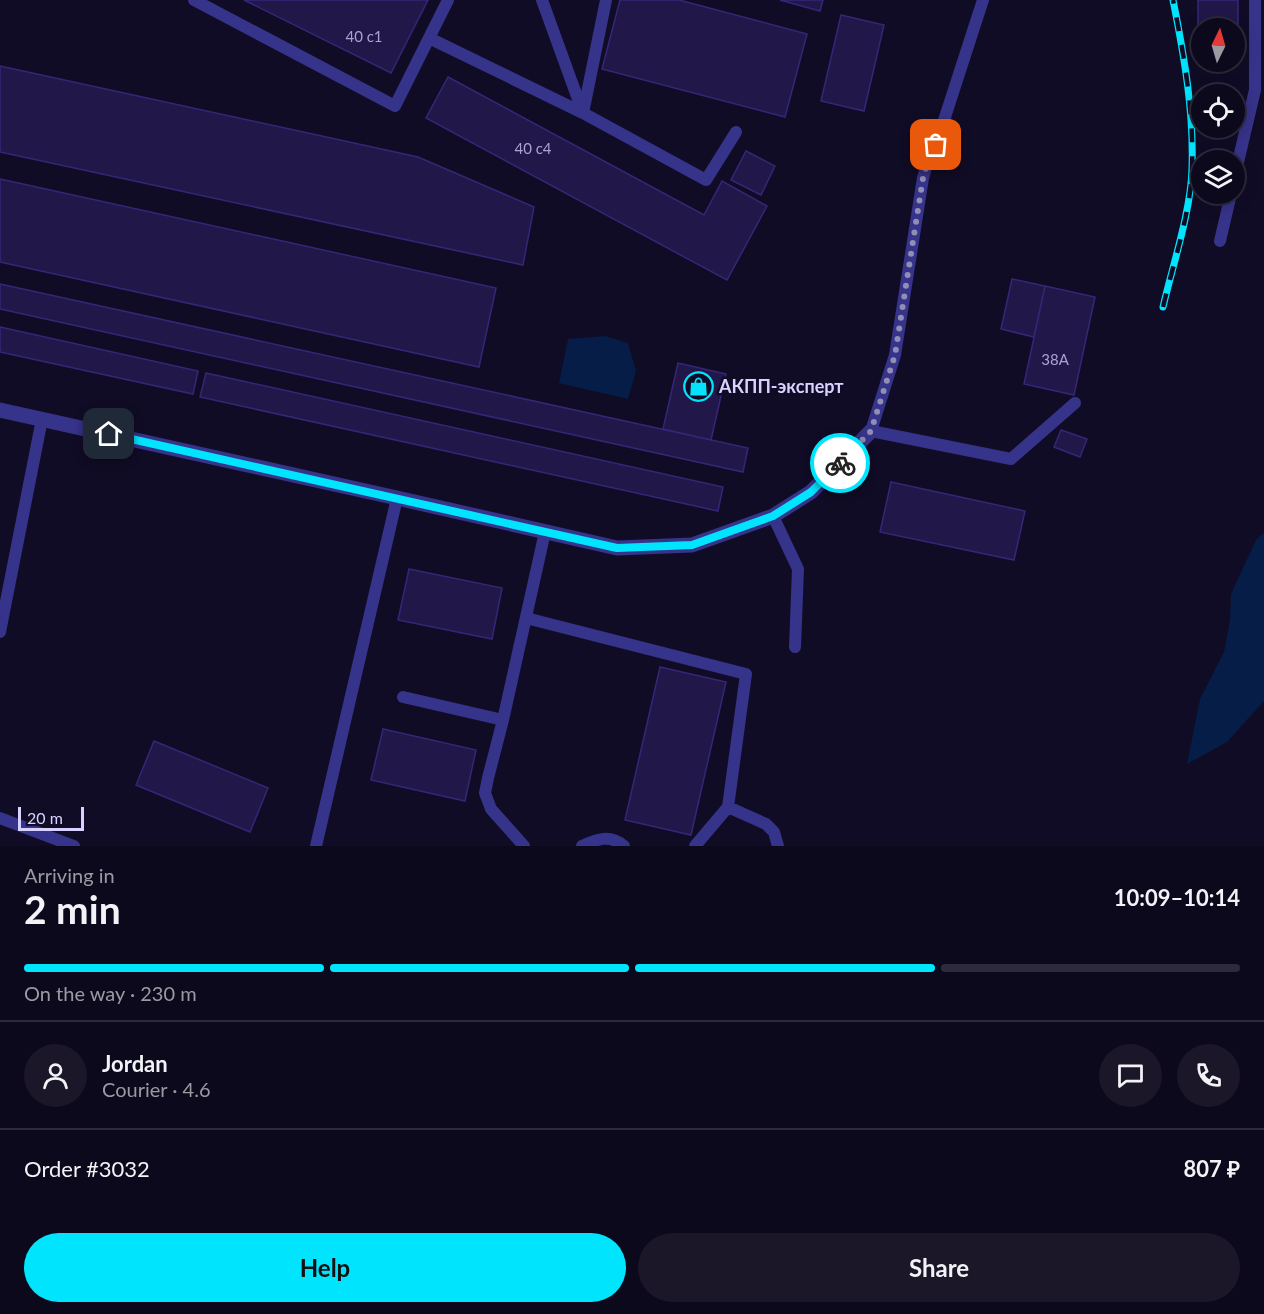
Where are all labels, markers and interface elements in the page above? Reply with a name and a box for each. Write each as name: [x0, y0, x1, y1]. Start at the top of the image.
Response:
north arrow: [1191, 18, 1245, 72]
map controls: [1191, 18, 1245, 204]
house number: 40 с1: [345, 27, 383, 45]
button: locate: [1191, 84, 1245, 138]
pin: [910, 119, 961, 170]
icon: bag: [919, 128, 952, 161]
house number: 40 с4: [514, 139, 552, 157]
button: layers: [1191, 150, 1245, 204]
house number: 38А: [1041, 350, 1070, 368]
shop icon: АКПП-эксперт: [682, 371, 714, 403]
place label: АКПП-эксперт: [718, 375, 844, 397]
pin: [83, 408, 134, 459]
icon: home: [92, 417, 125, 450]
courier: [810, 433, 870, 493]
icon: bike: [824, 447, 857, 480]
scale bar: [18, 804, 84, 832]
text: 20 m: [27, 808, 63, 827]
text: Arriving in: [24, 863, 115, 887]
text: 10:09–10:14: [1114, 884, 1240, 911]
text: 2 min: [24, 886, 121, 932]
text: On the way · 230 m: [24, 981, 197, 1005]
button: person: [24, 1044, 87, 1107]
button: chat: [1099, 1044, 1162, 1107]
button: phone: [1177, 1044, 1240, 1107]
text: Jordan: [102, 1050, 168, 1077]
text: Courier · 4.6: [102, 1077, 211, 1101]
text: Order #3032: [24, 1155, 150, 1182]
text: 807 ₽: [1184, 1155, 1240, 1182]
button: Help: [24, 1233, 626, 1302]
button: Share: [638, 1233, 1240, 1302]

